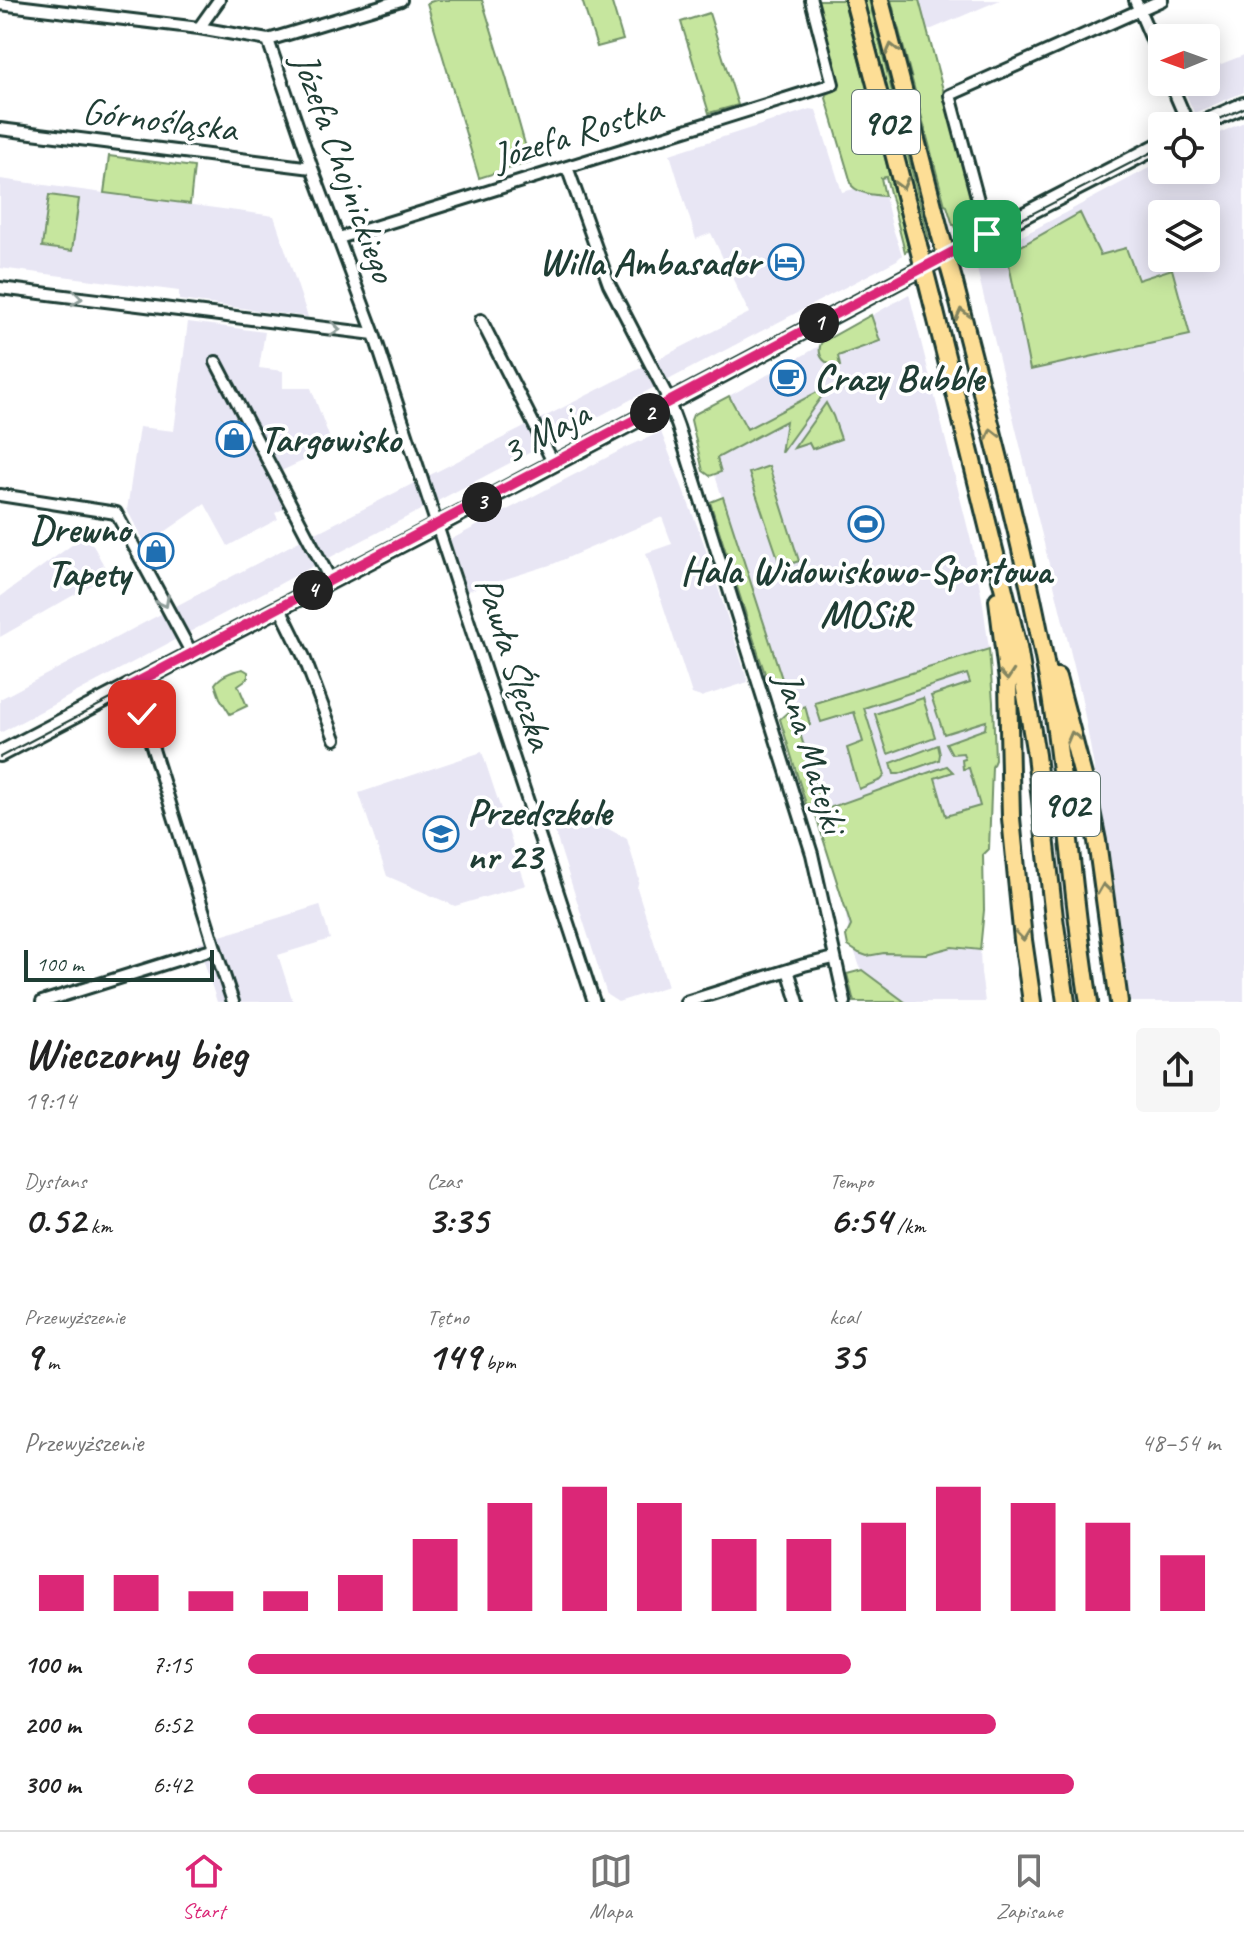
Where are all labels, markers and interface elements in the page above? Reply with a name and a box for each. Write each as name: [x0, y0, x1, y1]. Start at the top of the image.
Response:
north arrow: [1148, 24, 1220, 96]
map controls: [1148, 24, 1220, 272]
one-way arrow: [885, 42, 902, 56]
street label: Józefa Chojnickiego: [281, 45, 409, 290]
street label: Józefa Rostka: [485, 84, 670, 181]
street label: Górnośląska: [80, 87, 242, 153]
road number: 902: [852, 90, 920, 154]
button: locate: [1148, 112, 1220, 184]
one-way arrow: [893, 176, 910, 190]
pin: [953, 200, 1021, 268]
button: layers: [1148, 200, 1220, 272]
icon: arrive: [965, 212, 1009, 256]
place label: Willa Ambasador: [539, 239, 764, 286]
hotel icon: Willa Ambasador: [767, 243, 805, 281]
one-way arrow: [71, 289, 84, 306]
pin: 1: [799, 303, 839, 343]
one-way arrow: [954, 308, 971, 322]
text: 1: [814, 309, 824, 337]
one-way arrow: [329, 320, 342, 337]
place label: Crazy Bubble: [814, 355, 987, 402]
cafe icon: Crazy Bubble: [769, 359, 807, 397]
street label: 3 Maja: [493, 389, 600, 475]
pin: 2: [630, 393, 670, 433]
text: 2: [645, 399, 655, 427]
place label: Targowisko: [260, 416, 403, 463]
shop icon: Targowisko: [215, 420, 253, 458]
one-way arrow: [984, 427, 1001, 441]
pin: 3: [462, 482, 502, 522]
text: 3: [477, 488, 487, 516]
sports icon: Hala Widowiskowo-Sportowa MOSiR: [847, 505, 885, 543]
place label: Drewno Tapety: [30, 506, 134, 597]
shop icon: Drewno Tapety: [137, 532, 175, 570]
place label: Hala Widowiskowo-Sportowa MOSiR: [681, 547, 1054, 638]
pin: 4: [293, 570, 333, 610]
street label: Pawła Ślęczka: [464, 571, 565, 758]
text: 4: [308, 576, 318, 604]
one-way arrow: [154, 593, 170, 607]
street label: Jana Matejki: [764, 664, 859, 842]
one-way arrow: [998, 669, 1015, 682]
pin: [108, 680, 176, 748]
icon: check: [120, 692, 164, 736]
one-way arrow: [1066, 731, 1083, 745]
road number: 902: [1032, 772, 1100, 836]
place label: Przedszkole nr 23: [467, 789, 614, 880]
school or university icon: Przedszkole nr 23: [422, 815, 460, 853]
one-way arrow: [1096, 882, 1113, 896]
one-way arrow: [1014, 929, 1031, 942]
scale bar: [24, 946, 214, 982]
text: 100 m: [36, 950, 83, 978]
text: Wieczorny bieg: [24, 1026, 247, 1081]
button: share: [1136, 1028, 1220, 1112]
text: 19:14: [24, 1084, 76, 1117]
text: Dystans: [24, 1167, 86, 1195]
text: Czas: [427, 1167, 462, 1195]
text: Tempo: [829, 1167, 873, 1195]
text: 0.52: [24, 1195, 85, 1245]
text: 3:35: [427, 1195, 488, 1245]
text: 6:54: [829, 1195, 891, 1245]
text: km: [85, 1212, 112, 1240]
text: /km: [891, 1212, 926, 1240]
text: Przewyższenie: [24, 1303, 125, 1331]
text: Tętno: [427, 1303, 469, 1331]
text: kcal: [829, 1303, 858, 1331]
text: 9: [24, 1331, 42, 1381]
text: 149: [427, 1331, 480, 1381]
text: 35: [829, 1331, 865, 1381]
text: m: [42, 1348, 59, 1376]
text: bpm: [480, 1348, 516, 1376]
text: Przewyższenie: [24, 1426, 143, 1459]
text: 48–54 m: [1141, 1426, 1220, 1459]
text: 100 m: [24, 1648, 80, 1681]
text: 7:15: [152, 1648, 192, 1681]
text: 200 m: [24, 1708, 80, 1741]
text: 6:52: [152, 1708, 192, 1741]
text: 300 m: [24, 1768, 80, 1801]
text: 6:42: [152, 1768, 192, 1801]
tab: Start: [182, 1849, 226, 1925]
tab: Mapa: [589, 1849, 633, 1925]
tab: Zapisane: [996, 1849, 1062, 1925]

